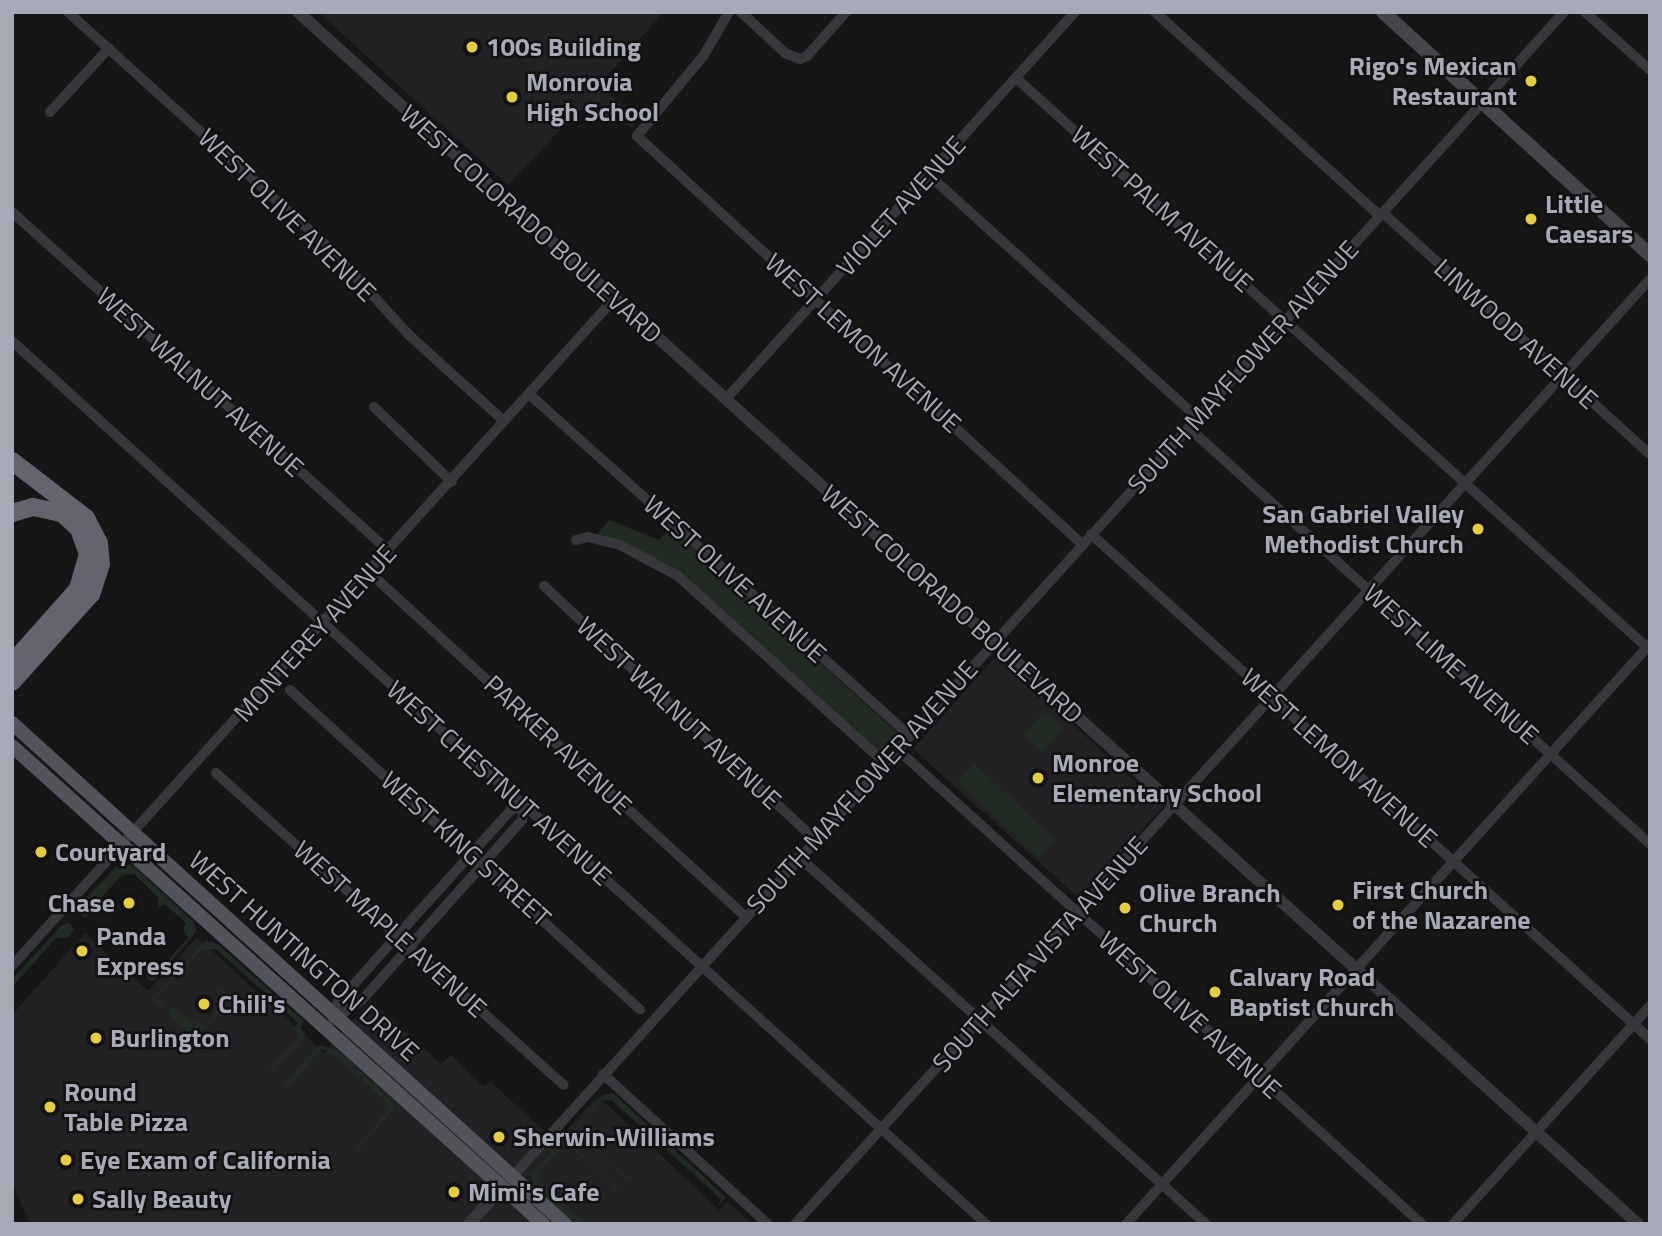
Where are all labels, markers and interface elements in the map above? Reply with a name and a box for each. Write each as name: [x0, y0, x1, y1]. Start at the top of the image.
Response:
place label: 100s Building: [486, 31, 641, 63]
marker: 100s Building: [464, 39, 480, 55]
place label: Rigo's Mexican Restaurant: [1349, 50, 1517, 112]
place label: Monrovia High School: [526, 66, 659, 128]
marker: Rigo's Mexican Restaurant: [1523, 73, 1539, 89]
marker: Monrovia High School: [504, 89, 520, 105]
street label: WEST COLORADO BOULEVARD: [394, 98, 668, 350]
street label: WEST PALM AVENUE: [1065, 119, 1259, 299]
street label: WEST OLIVE AVENUE: [192, 122, 382, 308]
street label: VIOLET AVENUE: [830, 129, 972, 283]
place label: Little Caesars: [1545, 188, 1633, 249]
marker: Little Caesars: [1523, 211, 1539, 227]
street label: SOUTH MAYFLOWER AVENUE: [1121, 234, 1365, 500]
street label: WEST LEMON AVENUE: [759, 247, 967, 439]
street label: LINWOOD AVENUE: [1428, 252, 1604, 416]
street label: WEST WALNUT AVENUE: [90, 281, 310, 483]
street label: WEST COLORADO BOULEVARD: [815, 478, 1089, 730]
street label: WEST OLIVE AVENUE: [637, 489, 833, 669]
place label: San Gabriel Valley Methodist Church: [1262, 498, 1464, 560]
marker: San Gabriel Valley Methodist Church: [1470, 521, 1486, 537]
street label: MONTEREY AVENUE: [227, 538, 403, 728]
street label: WEST LIME AVENUE: [1357, 577, 1545, 751]
street label: WEST WALNUT AVENUE: [570, 610, 788, 816]
street label: SOUTH MAYFLOWER AVENUE: [740, 654, 984, 920]
street label: WEST LEMON AVENUE: [1235, 662, 1443, 854]
street label: PARKER AVENUE: [478, 669, 638, 821]
street label: WEST CHESTNUT AVENUE: [380, 674, 618, 892]
place label: Monroe Elementary School: [1052, 747, 1262, 808]
street label: WEST KING STREET: [375, 765, 557, 933]
marker: Monroe Elementary School: [1030, 770, 1046, 786]
street label: SOUTH ALTA VISTA AVENUE: [926, 830, 1154, 1078]
street label: WEST MAPLE AVENUE: [287, 834, 493, 1024]
place label: Courtyard: [55, 836, 166, 868]
marker: Courtyard: [33, 844, 49, 860]
street label: WEST HUNTINGTON DRIVE: [183, 844, 425, 1068]
place label: First Church of the Nazarene: [1352, 874, 1531, 936]
place label: Olive Branch Church: [1139, 877, 1281, 938]
place label: Chase: [48, 887, 115, 919]
marker: Chase: [121, 895, 137, 911]
marker: First Church of the Nazarene: [1330, 897, 1346, 913]
marker: Olive Branch Church: [1117, 900, 1133, 916]
place label: Panda Express: [96, 920, 184, 982]
street label: WEST OLIVE AVENUE: [1092, 925, 1288, 1105]
marker: Panda Express: [74, 943, 90, 959]
place label: Calvary Road Baptist Church: [1229, 961, 1394, 1023]
marker: Calvary Road Baptist Church: [1207, 984, 1223, 1000]
place label: Chili's: [218, 988, 285, 1020]
marker: Chili's: [196, 996, 212, 1012]
place label: Burlington: [110, 1022, 230, 1054]
marker: Burlington: [88, 1030, 104, 1046]
place label: Round Table Pizza: [64, 1076, 188, 1138]
marker: Round Table Pizza: [42, 1099, 58, 1115]
place label: Sherwin-Williams: [513, 1121, 715, 1153]
marker: Sherwin-Williams: [491, 1129, 507, 1145]
place label: Eye Exam of California: [80, 1144, 331, 1176]
marker: Eye Exam of California: [58, 1152, 74, 1168]
place label: Mimi's Cafe: [468, 1176, 600, 1208]
place label: Sally Beauty: [92, 1183, 231, 1215]
marker: Mimi's Cafe: [446, 1184, 462, 1200]
marker: Sally Beauty: [70, 1191, 86, 1207]

